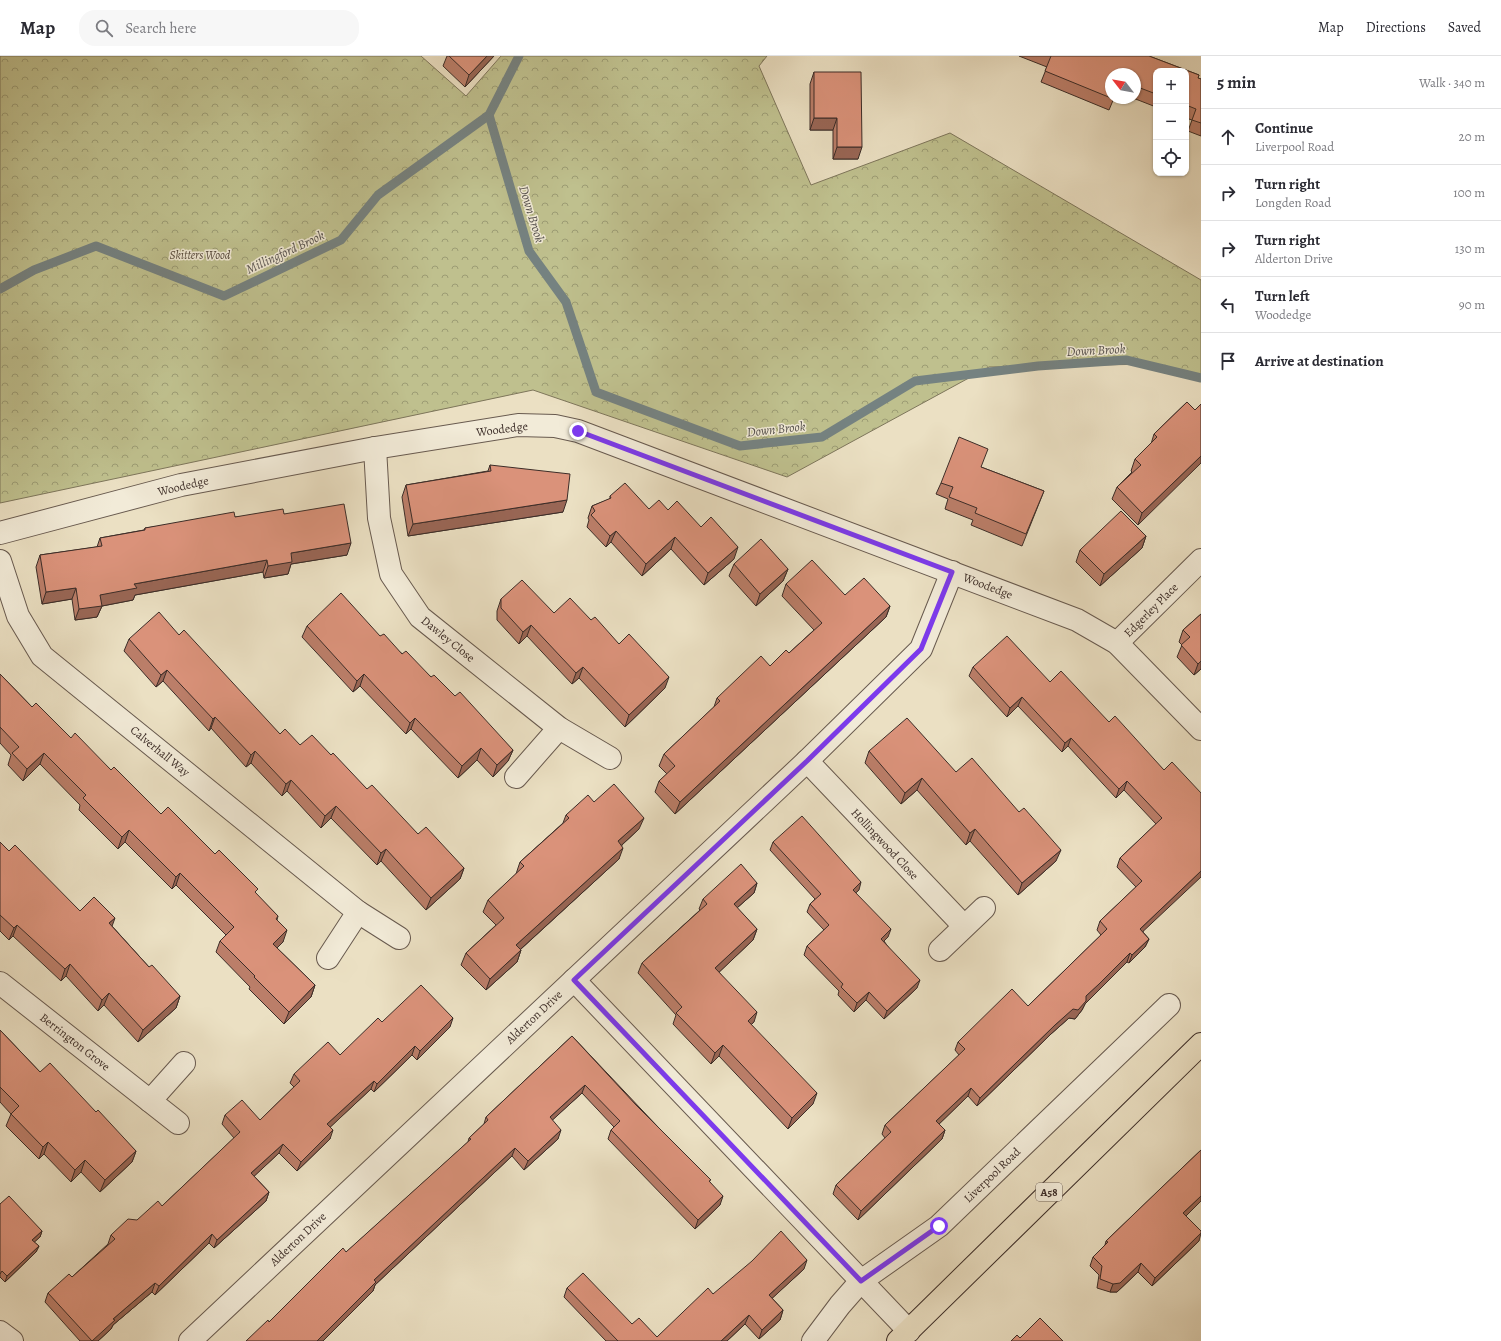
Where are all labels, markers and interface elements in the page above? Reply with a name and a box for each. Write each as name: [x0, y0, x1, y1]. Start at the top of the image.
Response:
search box: [79, 10, 359, 46]
text: Map: [20, 15, 55, 41]
icon: search: [93, 17, 115, 39]
text: Search here: [125, 18, 197, 38]
text: Map: [1318, 18, 1344, 37]
text: Directions: [1366, 18, 1426, 37]
text: Saved: [1448, 18, 1481, 37]
north arrow: [1105, 68, 1141, 104]
map controls: [1153, 68, 1189, 176]
button: +: [1153, 68, 1189, 104]
text: 5 min: [1217, 71, 1256, 94]
text: Walk · 340 m: [1419, 74, 1485, 91]
button: −: [1153, 104, 1189, 140]
text: Continue: [1255, 118, 1313, 138]
icon: ahead: [1217, 126, 1239, 148]
text: 20 m: [1459, 128, 1485, 145]
text: Liverpool Road: [1255, 138, 1334, 155]
button: locate: [1153, 140, 1189, 176]
text: Turn right: [1255, 174, 1320, 194]
icon: right: [1217, 182, 1239, 204]
water label: Down Brook: [515, 183, 549, 245]
text: 100 m: [1453, 184, 1485, 201]
text: Longden Road: [1255, 194, 1331, 211]
water label: Millingford Brook: [243, 226, 327, 278]
text: Turn right: [1255, 230, 1320, 250]
icon: right: [1217, 238, 1239, 260]
text: 130 m: [1455, 240, 1485, 257]
park label: Skitters Wood: [170, 247, 231, 263]
text: Alderton Drive: [1255, 250, 1333, 267]
text: Turn left: [1255, 286, 1310, 306]
icon: left: [1217, 294, 1239, 316]
text: 90 m: [1459, 296, 1485, 313]
text: Woodedge: [1255, 306, 1311, 323]
water label: Down Brook: [1066, 340, 1126, 360]
icon: arrive: [1217, 350, 1239, 372]
text: Arrive at destination: [1255, 351, 1384, 371]
water label: Down Brook: [746, 417, 806, 441]
street label: Woodedge: [474, 418, 529, 440]
route end: [569, 422, 587, 440]
street label: Woodedge: [155, 472, 210, 500]
street label: Woodedge: [960, 569, 1015, 603]
street label: Edgerley Place: [1120, 579, 1182, 641]
street label: Dawley Close: [418, 612, 478, 666]
street label: Calverhall Way: [127, 722, 194, 780]
street label: Hollingwood Close: [848, 805, 922, 883]
street label: Alderton Drive: [502, 987, 566, 1048]
street label: Berrington Grove: [37, 1010, 113, 1074]
street label: Liverpool Road: [960, 1143, 1024, 1206]
road number: A58: [1036, 1183, 1062, 1201]
street label: Alderton Drive: [266, 1209, 330, 1270]
route start: [930, 1217, 948, 1235]

